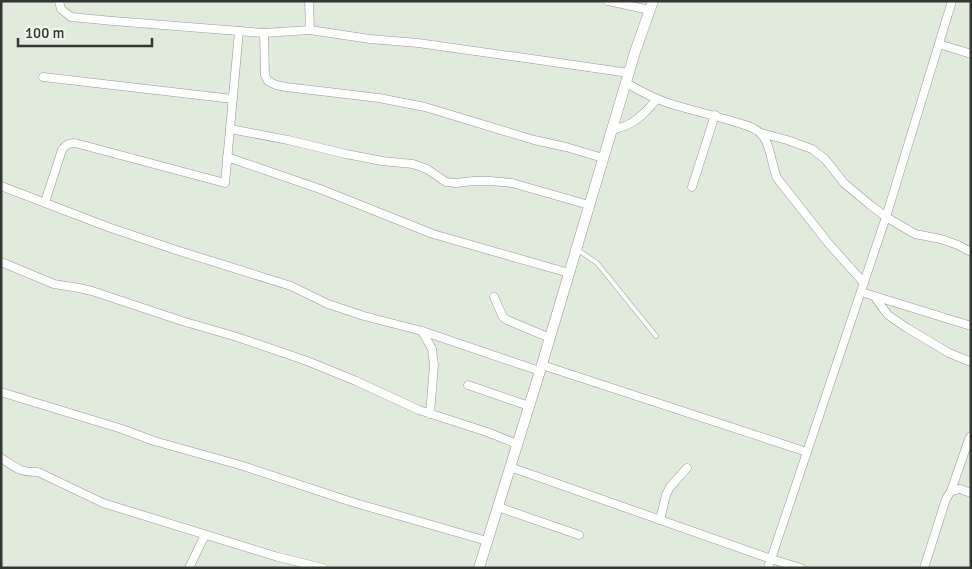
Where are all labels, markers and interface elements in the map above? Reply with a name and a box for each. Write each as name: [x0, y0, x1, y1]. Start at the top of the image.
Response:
scale bar: [18, 15, 151, 47]
text: 100 m: [25, 24, 65, 42]

